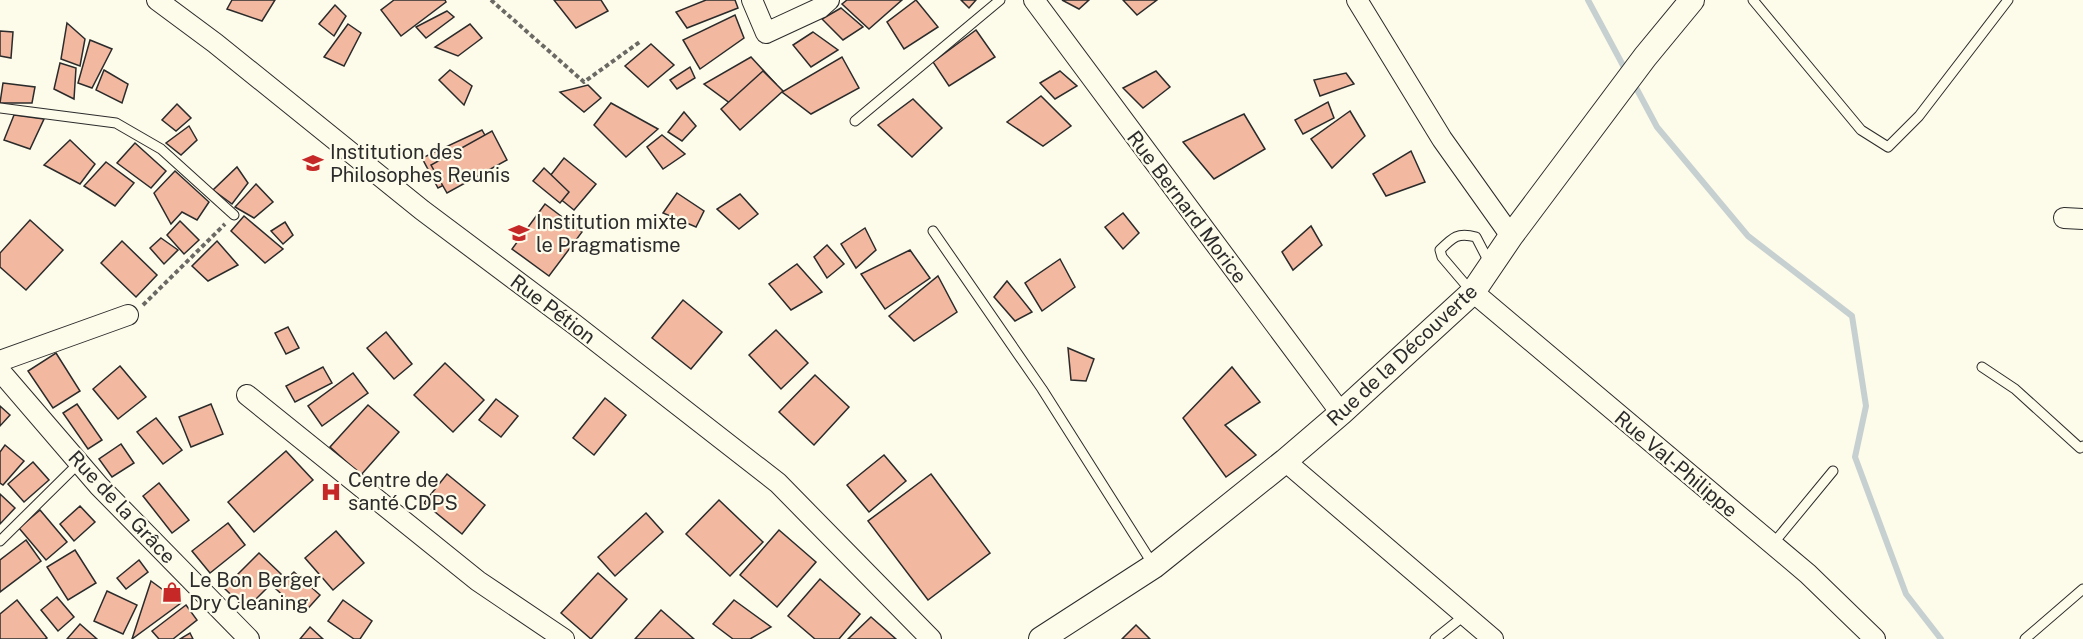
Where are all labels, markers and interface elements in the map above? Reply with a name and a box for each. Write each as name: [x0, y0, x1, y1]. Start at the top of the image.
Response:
street label: Rue Bernard Morice: [1122, 126, 1252, 288]
place label: Institution des Philosophes Reunis: [330, 140, 510, 187]
school or university icon: Institution des Philosophes Reunis: [301, 151, 325, 175]
place label: Institution mixte le Pragmatisme: [536, 210, 687, 257]
school or university icon: Institution mixte le Pragmatisme: [507, 221, 531, 245]
street label: Rue Pétion: [506, 269, 600, 349]
street label: Rue de la Découverte: [1322, 279, 1482, 431]
street label: Rue Val-Philippe: [1610, 406, 1742, 522]
street label: Rue de la Grâce: [63, 445, 181, 569]
place label: Centre de santé CDPS: [348, 468, 458, 515]
hospital icon: Centre de santé CDPS: [319, 480, 343, 504]
place label: Le Bon Berger Dry Cleaning: [189, 568, 321, 615]
shop icon: Le Bon Berger Dry Cleaning: [160, 580, 184, 604]

